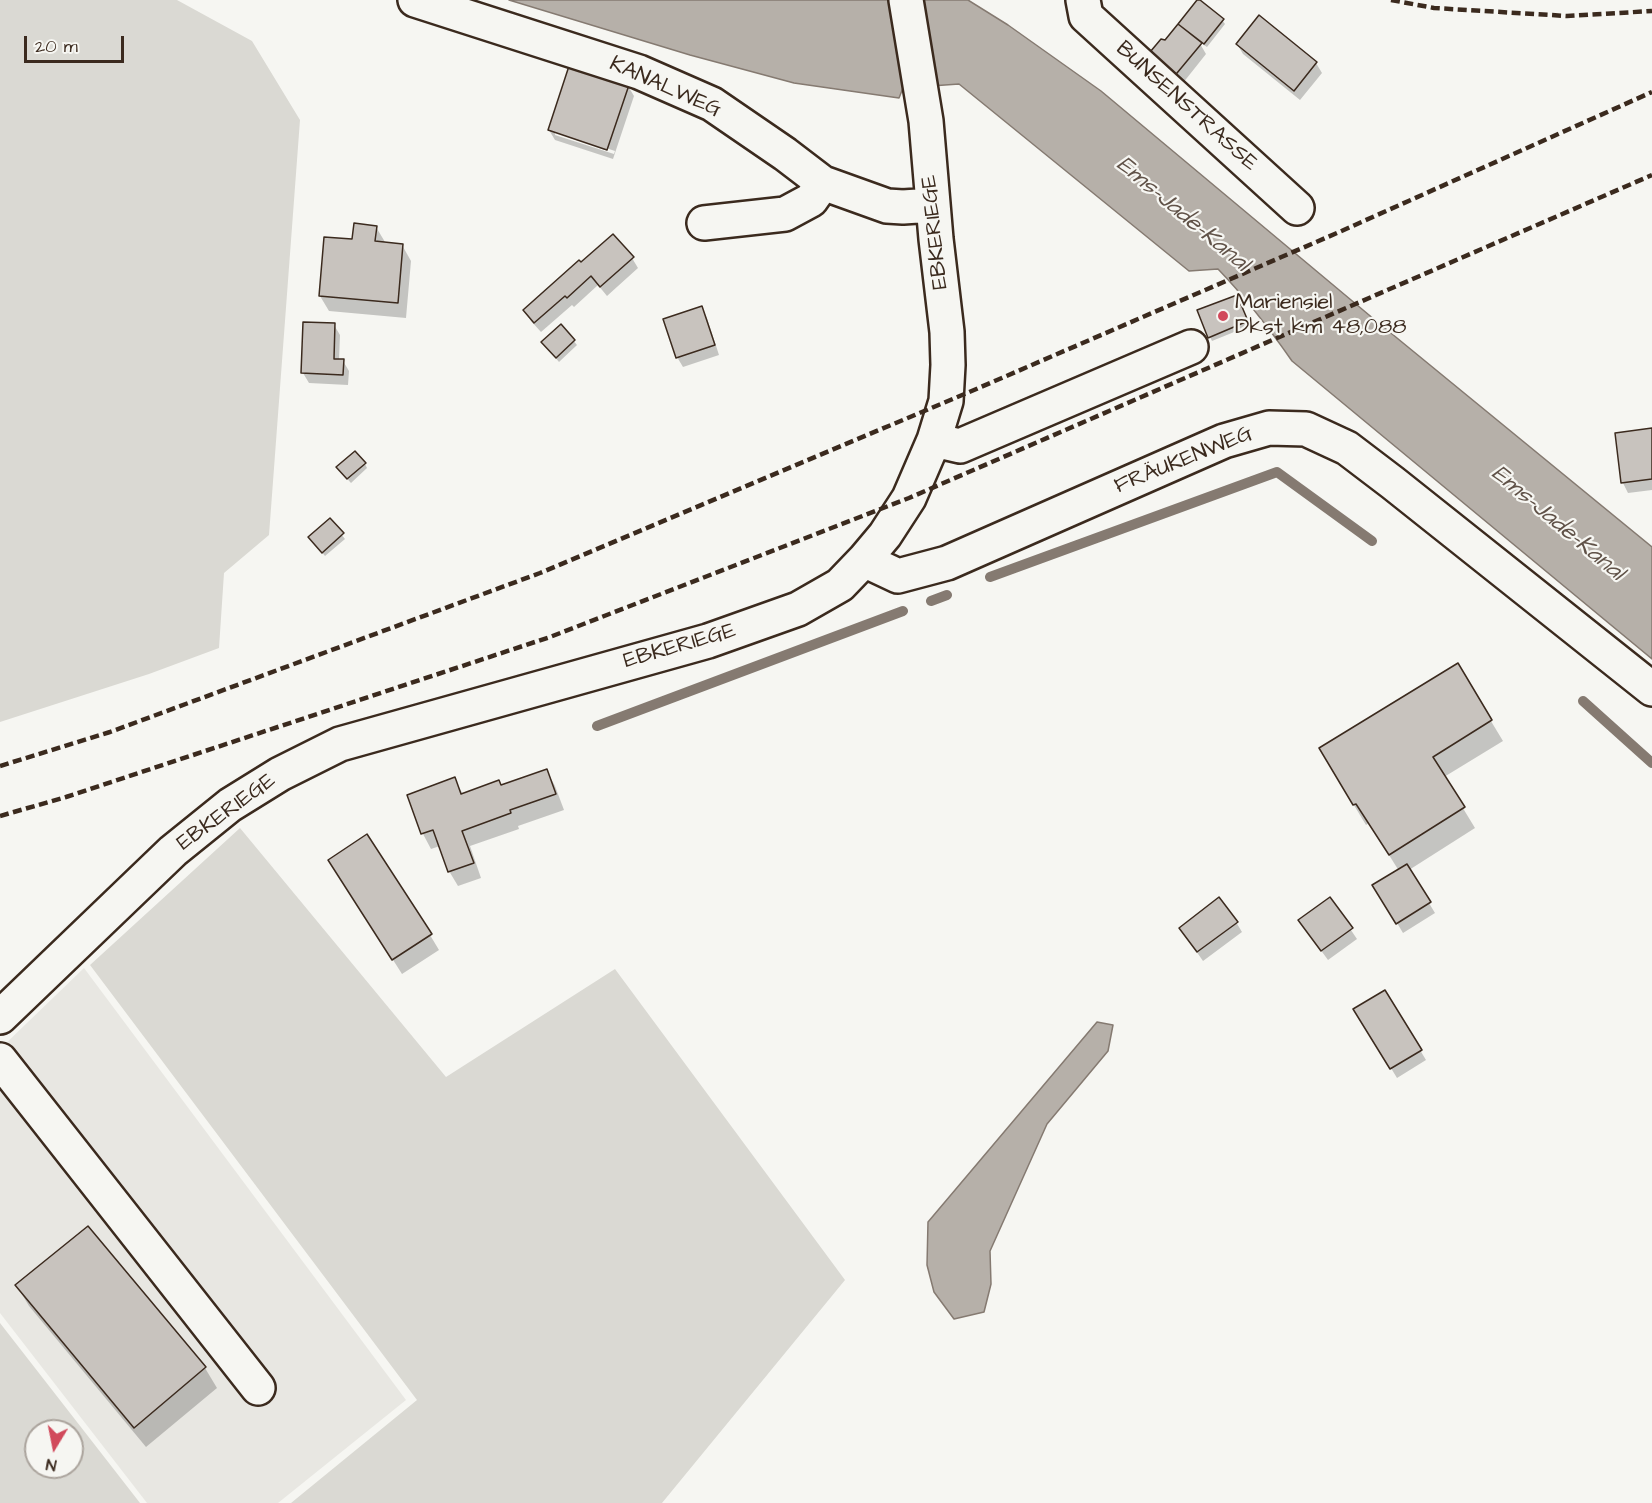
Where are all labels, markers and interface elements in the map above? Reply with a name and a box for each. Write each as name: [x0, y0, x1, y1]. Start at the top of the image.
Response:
scale bar: [27, 24, 128, 62]
text: 20 m: [35, 34, 78, 59]
street label: BUNSENSTRASSE: [1110, 36, 1262, 178]
street label: KANALWEG: [605, 52, 725, 124]
water label: Ems-Jade-Kanal: [1110, 151, 1254, 279]
street label: EBKERIEGE: [917, 173, 955, 291]
place label: Mariensiel Dkst km 48,088: [1235, 290, 1407, 342]
marker: Mariensiel Dkst km 48,088: [1216, 309, 1230, 323]
street label: FRÄUKENWEG: [1111, 421, 1257, 501]
water label: Ems-Jade-Kanal: [1485, 460, 1629, 588]
street label: EBKERIEGE: [621, 618, 739, 676]
street label: EBKERIEGE: [173, 768, 281, 858]
north arrow: [24, 1419, 84, 1479]
text: N: [44, 1453, 58, 1476]

